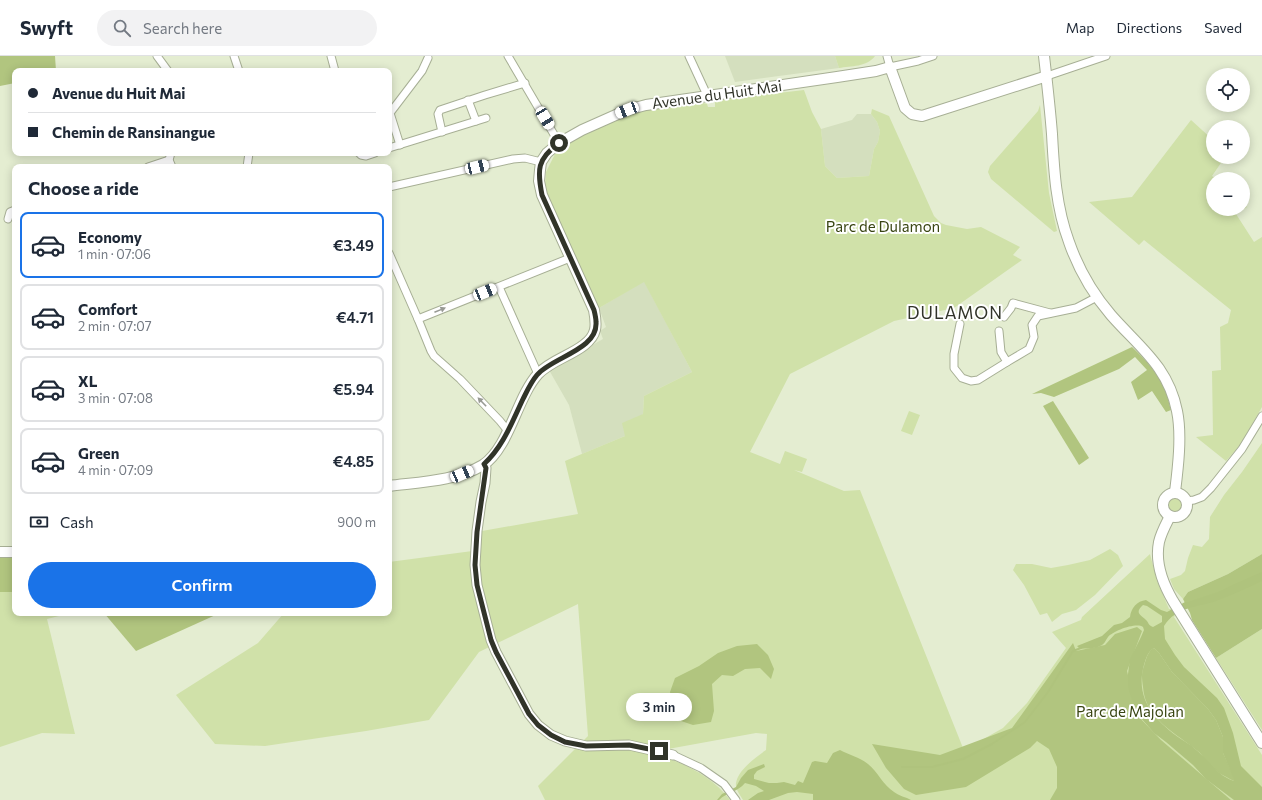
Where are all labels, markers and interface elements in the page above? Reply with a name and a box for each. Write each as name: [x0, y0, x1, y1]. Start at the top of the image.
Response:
search box: [97, 10, 377, 46]
text: Swyft: [20, 16, 73, 39]
icon: search: [111, 17, 133, 39]
text: Search here: [143, 19, 222, 37]
text: Map: [1066, 19, 1095, 36]
text: Directions: [1117, 19, 1182, 36]
text: Saved: [1204, 19, 1242, 36]
map controls: [1206, 68, 1250, 216]
button: locate: [1206, 68, 1250, 112]
street label: Avenue du Huit Mai: [651, 76, 783, 112]
text: Avenue du Huit Mai: [52, 84, 186, 102]
car: [614, 100, 640, 120]
car: [534, 105, 556, 131]
button: +: [1206, 120, 1250, 164]
text: Chemin de Ransinangue: [52, 123, 215, 141]
route start: [550, 134, 568, 152]
car: [464, 158, 490, 176]
button: −: [1206, 172, 1250, 216]
text: Choose a ride: [28, 177, 139, 199]
park label: Parc de Dulamon: [826, 217, 940, 235]
icon: car: [30, 227, 66, 263]
text: Economy: [78, 228, 142, 246]
text: €3.49: [333, 236, 374, 254]
text: 1 min · 07:06: [78, 246, 151, 262]
car: [472, 282, 498, 302]
icon: car: [30, 299, 66, 335]
text: Comfort: [78, 300, 138, 318]
district label: DULAMON: [907, 302, 1003, 323]
one-way arrow: [435, 307, 447, 313]
text: €4.71: [336, 308, 374, 326]
text: 2 min · 07:07: [78, 318, 152, 334]
icon: car: [30, 371, 66, 407]
text: XL: [78, 372, 97, 390]
text: €5.94: [333, 380, 374, 398]
text: 3 min · 07:08: [78, 390, 153, 406]
one-way arrow: [477, 397, 487, 407]
icon: car: [30, 443, 66, 479]
text: Green: [78, 444, 119, 462]
text: €4.85: [333, 452, 374, 470]
text: 4 min · 07:09: [78, 462, 153, 478]
car: [449, 464, 475, 484]
icon: cash: [28, 511, 50, 533]
text: Cash: [60, 513, 94, 531]
text: 900 m: [337, 514, 376, 530]
button: Confirm: [28, 562, 376, 608]
callout: 3 min: [626, 693, 692, 721]
text: 3 min: [643, 699, 675, 715]
park label: Parc de Majolan: [1076, 702, 1184, 720]
route end: [650, 742, 668, 760]

